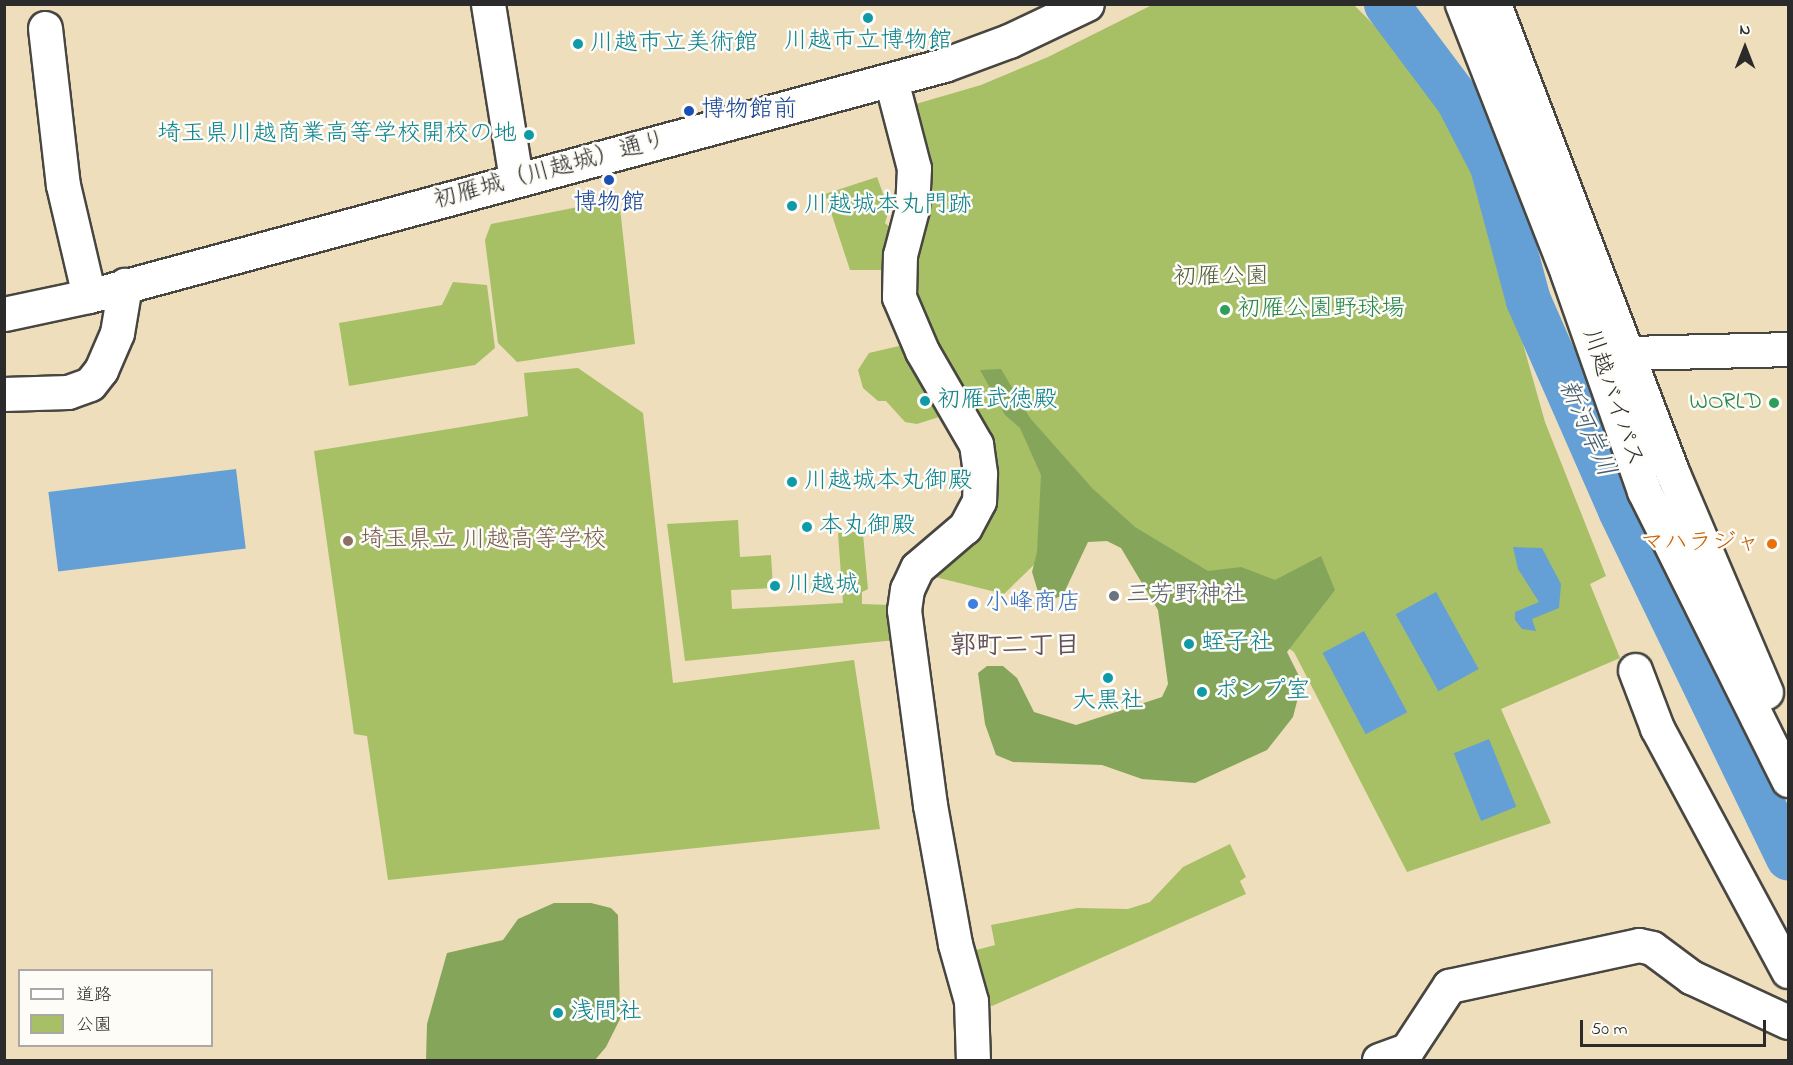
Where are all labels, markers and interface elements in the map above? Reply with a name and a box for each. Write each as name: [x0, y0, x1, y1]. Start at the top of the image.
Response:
marker: 川越市立博物館: [861, 11, 875, 25]
north arrow: [1715, 18, 1775, 78]
text: N: [1740, 18, 1750, 42]
place label: 川越市立博物館: [784, 28, 952, 56]
place label: 川越市立美術館: [590, 30, 758, 58]
marker: 川越市立美術館: [571, 37, 585, 51]
place label: 博物館前: [701, 97, 797, 125]
marker: 博物館前: [682, 104, 696, 118]
place label: 埼玉県川越商業高等学校開校の地: [157, 121, 517, 149]
street label: 初雁城（川越城）通り: [430, 126, 670, 216]
marker: 埼玉県川越商業高等学校開校の地: [522, 128, 536, 142]
marker: 博物館: [602, 173, 616, 187]
place label: 博物館: [573, 190, 645, 218]
place label: 川越城本丸門跡: [804, 192, 972, 220]
marker: 川越城本丸門跡: [785, 199, 799, 213]
park label: 初雁公園: [1173, 264, 1269, 292]
place label: 初雁公園野球場: [1237, 296, 1405, 324]
marker: 初雁公園野球場: [1218, 303, 1232, 317]
street label: 川越バイパス: [1575, 325, 1649, 471]
water label: 新河岸川: [1550, 375, 1620, 483]
place label: 初雁武徳殿: [937, 387, 1057, 415]
place label: WORLD: [1689, 389, 1762, 417]
marker: 初雁武徳殿: [918, 394, 932, 408]
marker: WORLD: [1767, 396, 1781, 410]
place label: 川越城本丸御殿: [804, 468, 972, 496]
marker: 川越城本丸御殿: [785, 475, 799, 489]
place label: 本丸御殿: [819, 513, 915, 541]
marker: 本丸御殿: [800, 520, 814, 534]
place label: 埼玉県立 川越高等学校: [360, 527, 606, 555]
place label: マハラジャ: [1640, 530, 1760, 558]
marker: 埼玉県立 川越高等学校: [341, 534, 355, 548]
marker: マハラジャ: [1765, 537, 1779, 551]
place label: 川越城: [787, 572, 859, 600]
marker: 川越城: [768, 579, 782, 593]
place label: 三芳野神社: [1126, 582, 1246, 610]
marker: 三芳野神社: [1107, 589, 1121, 603]
place label: 小峰商店: [985, 590, 1081, 618]
marker: 小峰商店: [966, 597, 980, 611]
place label: 蛭子社: [1201, 630, 1273, 658]
district label: 郭町二丁目: [950, 632, 1080, 664]
marker: 蛭子社: [1182, 637, 1196, 651]
marker: 大黒社: [1101, 671, 1115, 685]
place label: ポンプ室: [1214, 678, 1310, 706]
marker: ポンプ室: [1195, 685, 1209, 699]
place label: 大黒社: [1072, 688, 1144, 716]
legend: [18, 969, 213, 1047]
text: 道路: [76, 983, 112, 1009]
place label: 浅間社: [570, 999, 642, 1027]
marker: 浅間社: [551, 1006, 565, 1020]
scale bar: [1583, 1008, 1769, 1046]
text: 公園: [76, 1013, 112, 1039]
text: 50 m: [1591, 1017, 1628, 1043]

